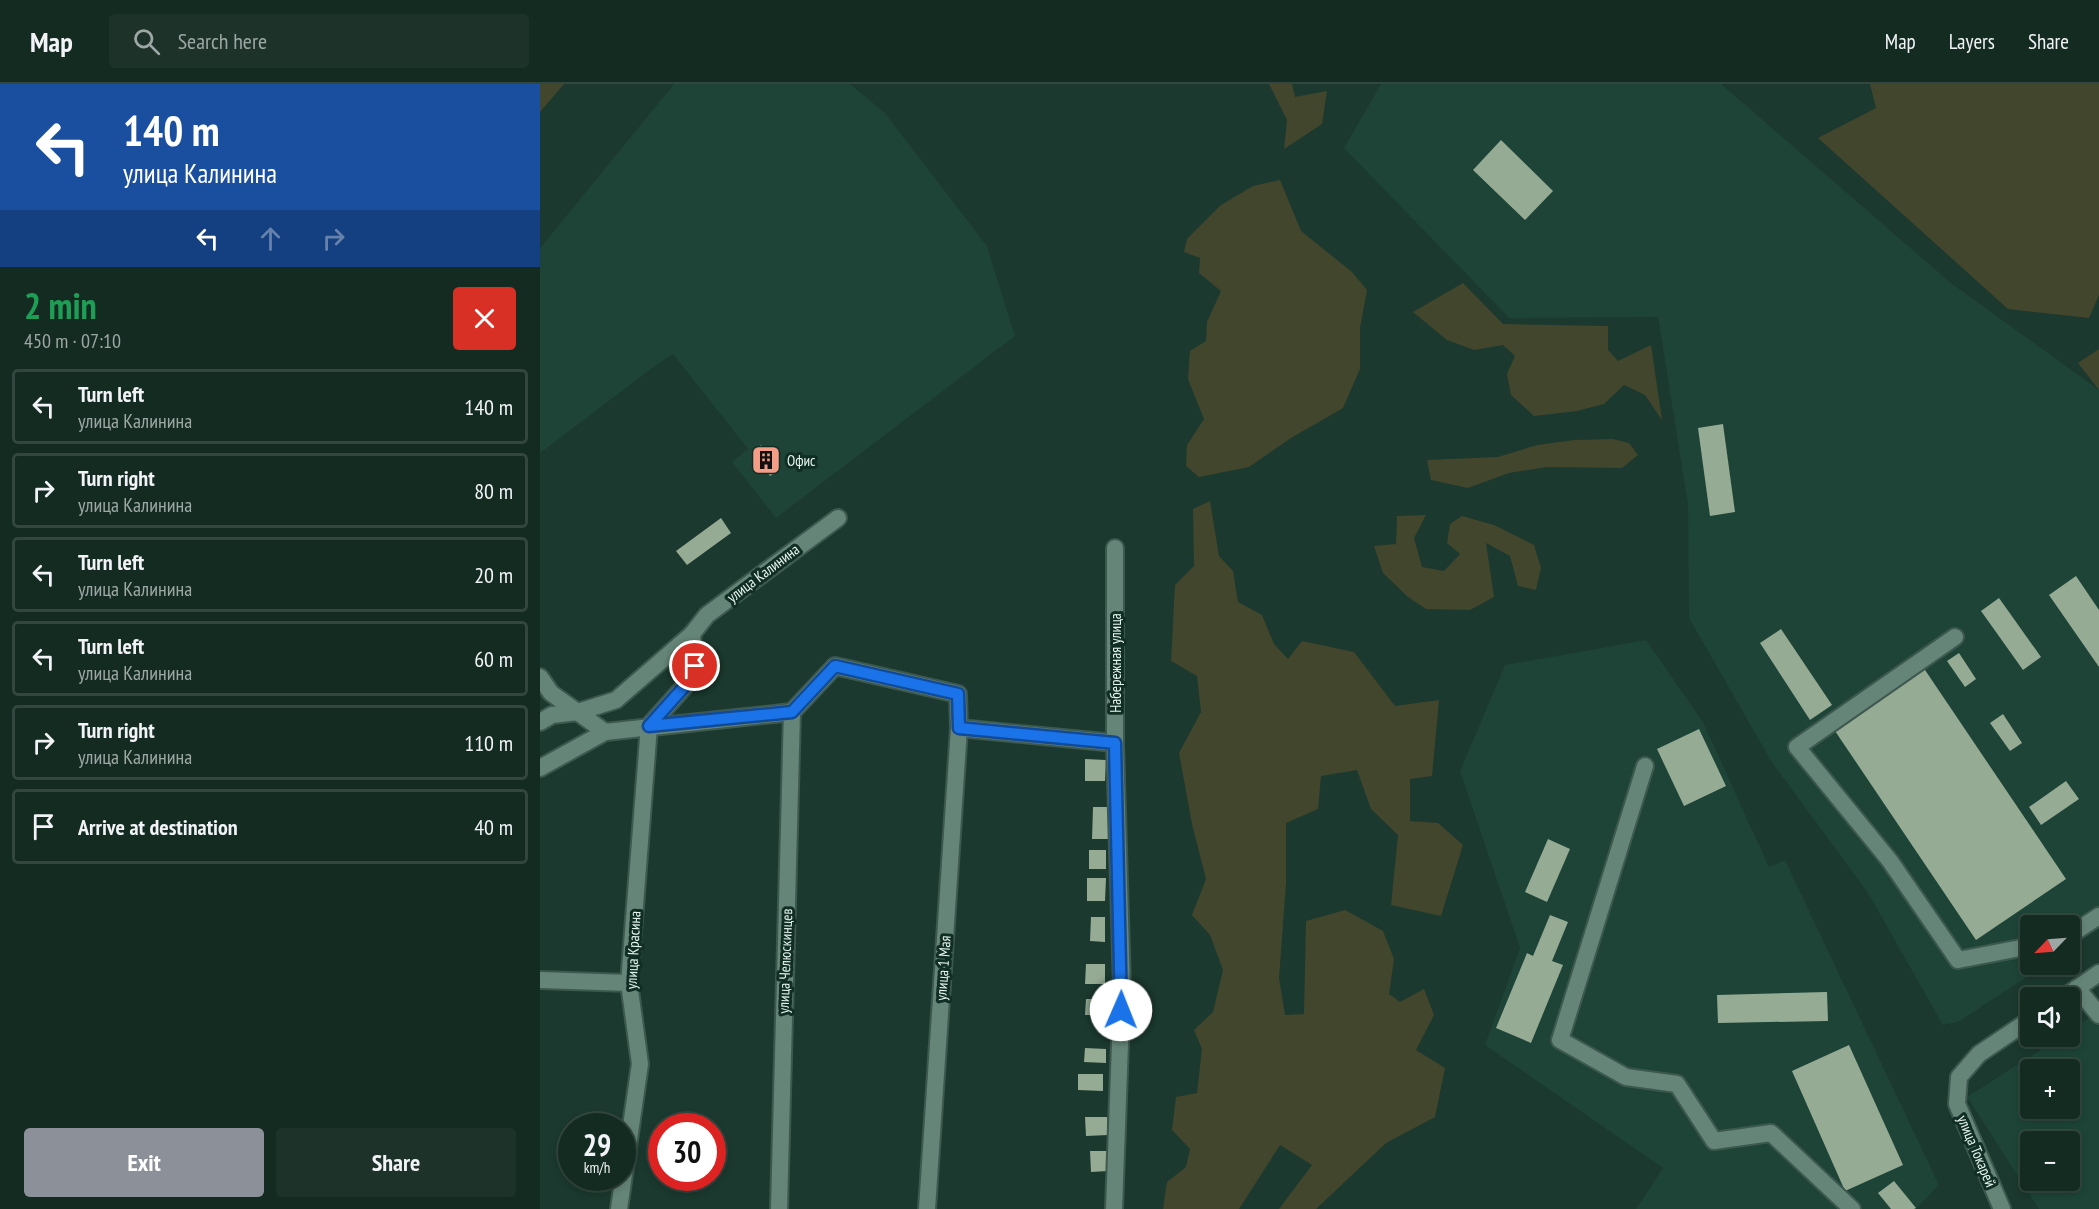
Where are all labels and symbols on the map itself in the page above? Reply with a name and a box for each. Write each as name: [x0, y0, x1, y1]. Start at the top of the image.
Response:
building icon: Офис: [750, 444, 782, 476]
place label: Офис: [787, 451, 816, 470]
street label: улица Калинина: [723, 540, 803, 606]
street label: Набережная улица: [1106, 613, 1125, 713]
pin: [669, 640, 720, 691]
street label: улица Челюскинцев: [774, 908, 796, 1014]
street label: улица Красина: [621, 910, 645, 990]
north arrow: [2020, 915, 2080, 975]
street label: улица 1 Мая: [931, 935, 955, 1001]
position arrow: [1089, 978, 1153, 1042]
street label: улица Токарей: [1953, 1112, 2001, 1190]
speed limit sign: 30: [648, 1113, 726, 1191]

